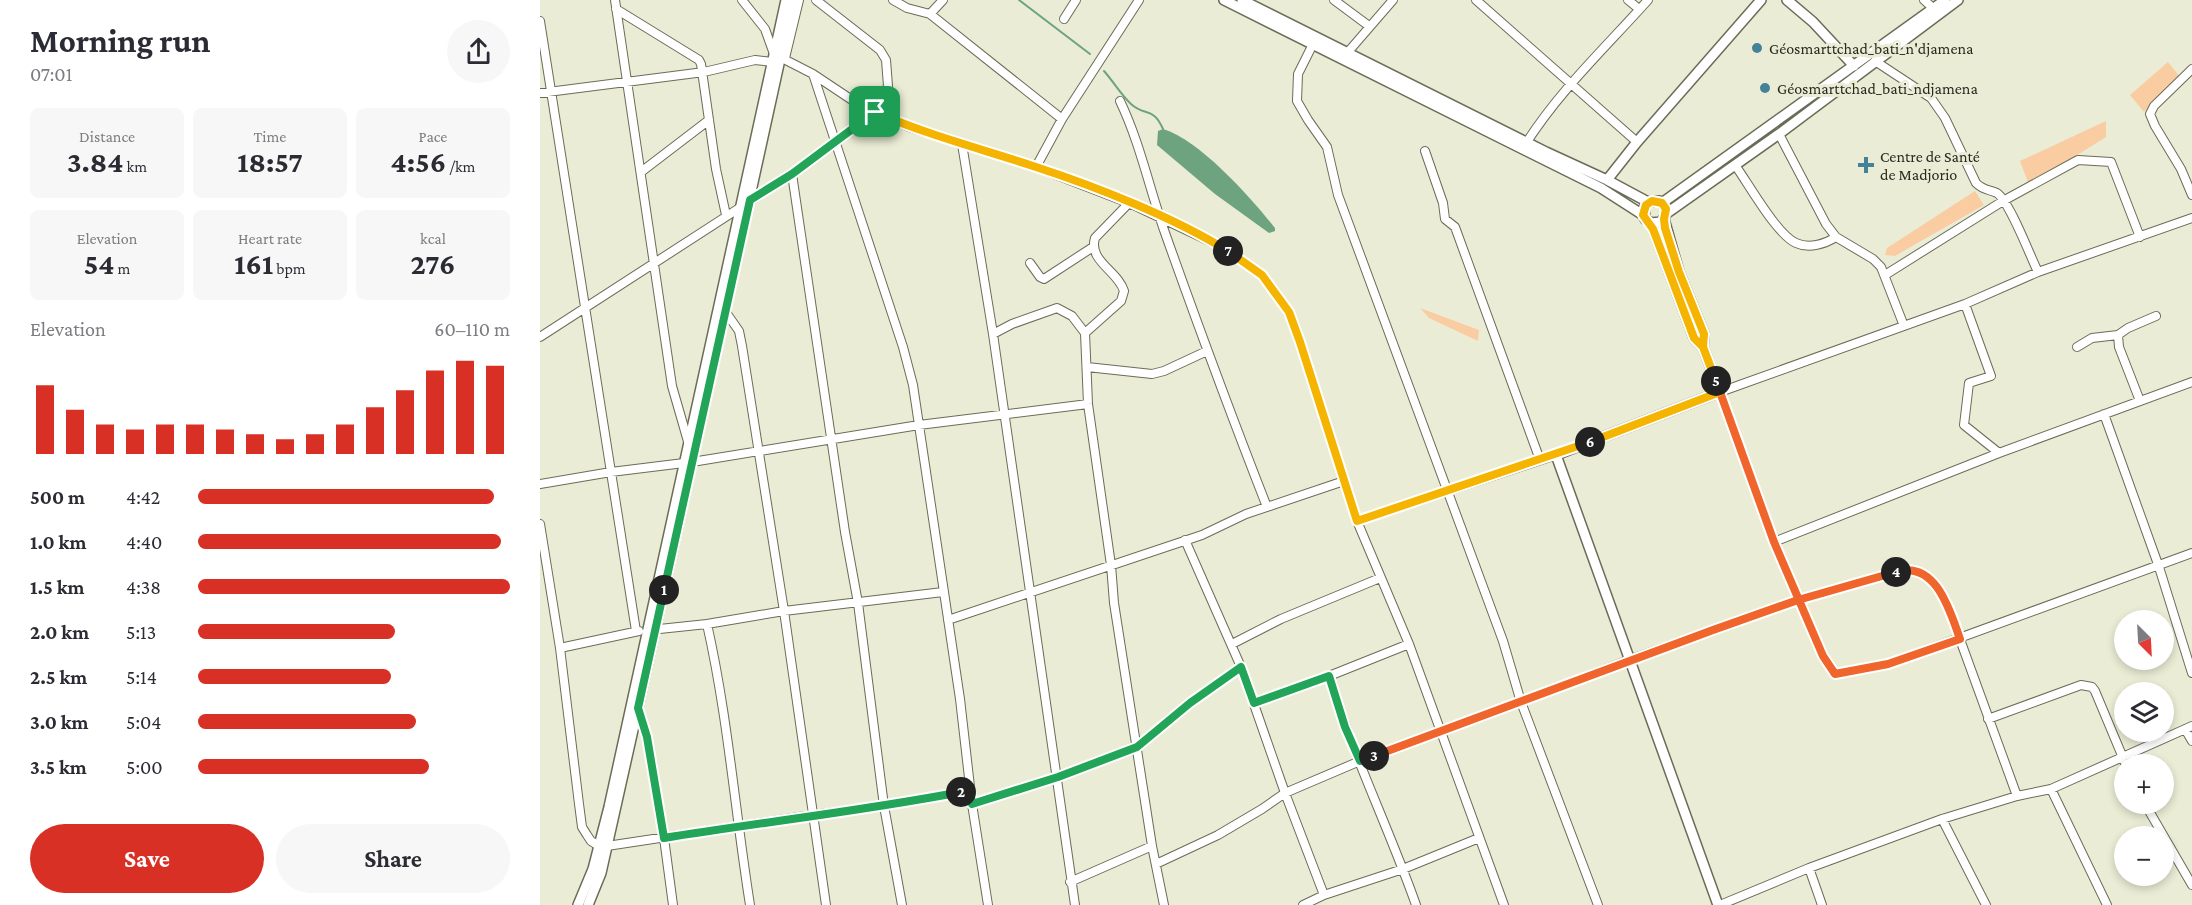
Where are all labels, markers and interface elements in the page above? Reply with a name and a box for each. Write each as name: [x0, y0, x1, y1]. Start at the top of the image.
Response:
button: share: [447, 20, 510, 83]
text: Morning run: [30, 22, 211, 59]
place label: Géosmarttchad_bati_n'djamena: [1769, 40, 1974, 58]
marker: Géosmarttchad_bati_n'djamena: [1750, 41, 1764, 55]
text: 07:01: [30, 63, 72, 85]
place label: Géosmarttchad_bati_ndjamena: [1777, 80, 1978, 98]
marker: Géosmarttchad_bati_ndjamena: [1758, 81, 1772, 95]
pin: [849, 86, 900, 137]
icon: arrive: [858, 95, 891, 128]
text: Distance: [79, 128, 135, 145]
text: Time: [254, 128, 286, 145]
text: Pace: [419, 128, 447, 145]
text: 3.84: [67, 145, 123, 178]
text: 18:57: [237, 145, 303, 178]
text: 4:56: [391, 145, 446, 178]
place label: Centre de Santé de Madjorio: [1880, 148, 1980, 184]
marker: Centre de Santé de Madjorio: [1857, 156, 1875, 174]
text: km: [123, 158, 147, 175]
text: /km: [446, 158, 475, 175]
text: Elevation: [77, 230, 137, 247]
text: Heart rate: [238, 230, 302, 247]
text: kcal: [420, 230, 446, 247]
pin: 7: [1213, 236, 1243, 266]
text: 7: [1224, 242, 1232, 259]
text: 54: [84, 247, 115, 280]
text: 161: [234, 247, 273, 280]
text: 276: [411, 247, 455, 280]
text: m: [115, 260, 130, 277]
text: bpm: [273, 260, 306, 277]
text: Elevation: [30, 318, 106, 340]
text: 60–110 m: [434, 318, 510, 340]
pin: 5: [1701, 366, 1731, 396]
text: 5: [1712, 372, 1720, 389]
pin: 6: [1575, 427, 1605, 457]
text: 6: [1586, 433, 1594, 450]
text: 500 m: [30, 486, 85, 508]
text: 4:42: [126, 486, 160, 508]
text: 1.0 km: [30, 531, 86, 553]
text: 4:40: [126, 531, 162, 553]
pin: 4: [1881, 557, 1911, 587]
text: 4: [1892, 563, 1900, 580]
pin: 1: [649, 575, 679, 605]
text: 1.5 km: [30, 576, 85, 598]
text: 4:38: [126, 576, 161, 598]
text: 1: [661, 581, 667, 598]
north arrow: [2114, 610, 2174, 670]
map controls: [2114, 610, 2174, 886]
text: 2.0 km: [30, 621, 89, 643]
text: 5:13: [126, 621, 156, 643]
text: 2.5 km: [30, 666, 87, 688]
text: 5:14: [126, 666, 157, 688]
button: layers: [2114, 682, 2174, 742]
text: 3.0 km: [30, 711, 89, 733]
text: 5:04: [126, 711, 162, 733]
pin: 3: [1359, 741, 1389, 771]
text: 3: [1370, 747, 1378, 764]
button: +: [2114, 754, 2174, 814]
text: 3.5 km: [30, 756, 87, 778]
text: 5:00: [126, 756, 163, 778]
pin: 2: [946, 777, 976, 807]
text: 2: [957, 783, 965, 800]
button: Save: [30, 824, 264, 893]
button: Share: [276, 824, 510, 893]
button: −: [2114, 826, 2174, 886]

